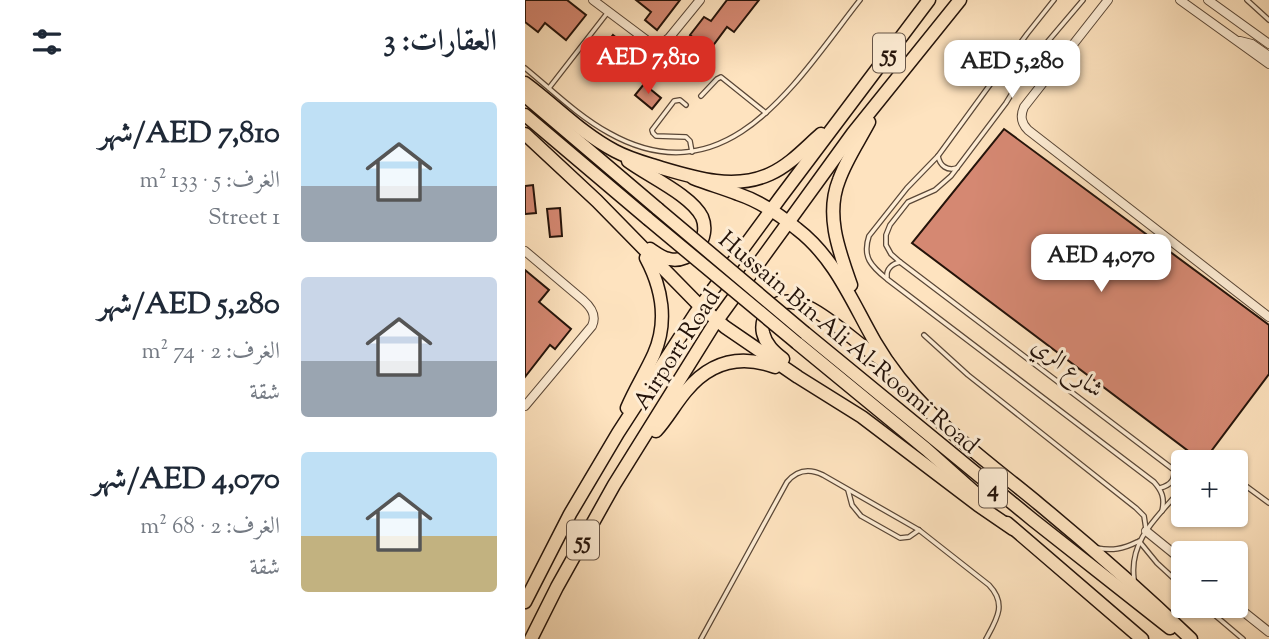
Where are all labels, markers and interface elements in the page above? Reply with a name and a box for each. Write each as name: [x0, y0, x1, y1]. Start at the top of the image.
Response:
text: العقارات: 3: [383, 21, 497, 64]
icon: filters: [28, 23, 66, 61]
road number: 55: [873, 34, 905, 72]
pin: AED 7,810: [568, 36, 728, 96]
pin: AED 5,280: [932, 41, 1092, 100]
text: AED 7,810: [596, 42, 700, 75]
text: AED 5,280: [960, 46, 1064, 79]
text: AED 7,810/شهر: [99, 113, 280, 156]
icon: home: [357, 130, 441, 214]
text: الغرف: 5 · 133 m²: [140, 165, 280, 198]
text: Street 1: [208, 202, 280, 235]
street label: Hussain Bin Ali Al-Roomi Road: [710, 224, 986, 463]
pin: AED 4,070: [1021, 234, 1181, 294]
text: AED 4,070: [1047, 240, 1155, 273]
street label: Airport Road: [626, 283, 730, 417]
text: AED 5,280/شهر: [98, 284, 280, 327]
icon: home: [357, 305, 441, 389]
street label: شارع الري: [1023, 330, 1110, 408]
text: الغرف: 2 · 74 m²: [142, 336, 280, 369]
text: شقة: [250, 377, 280, 410]
map controls: [1171, 450, 1248, 618]
button: +: [1171, 450, 1248, 527]
text: AED 4,070/شهر: [93, 459, 280, 502]
road number: 4: [979, 468, 1007, 508]
icon: home: [357, 480, 441, 564]
text: الغرف: 2 · 68 m²: [140, 511, 280, 544]
road number: 55: [567, 520, 599, 560]
button: −: [1171, 541, 1248, 618]
text: شقة: [250, 552, 280, 585]

